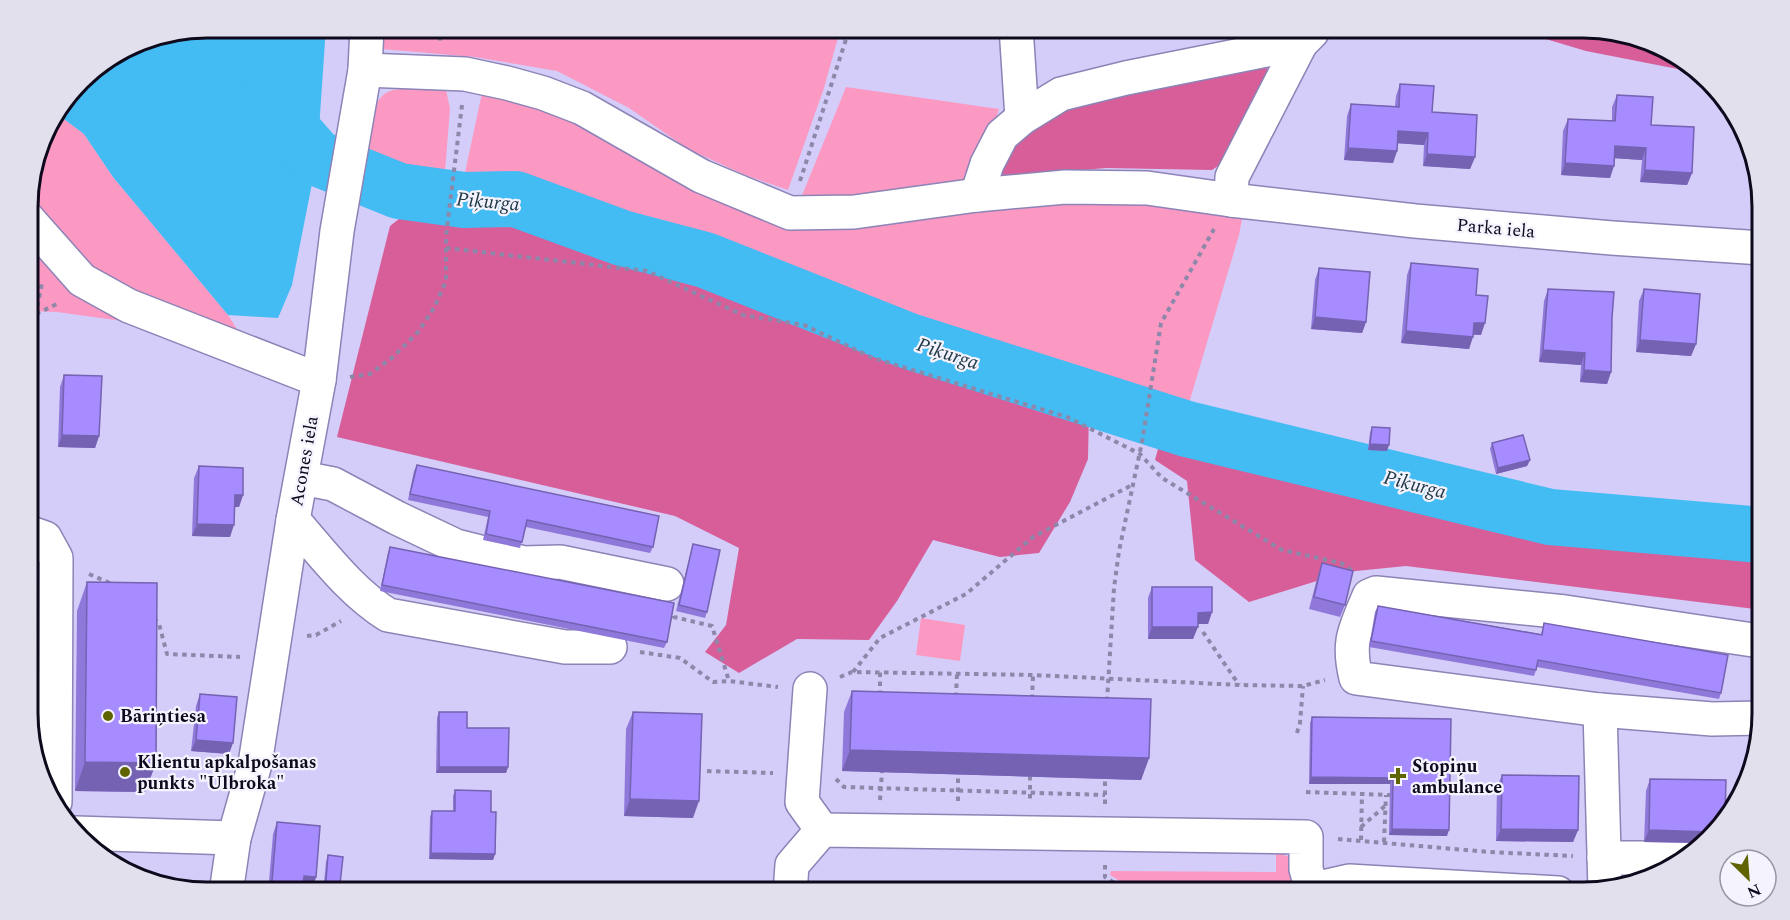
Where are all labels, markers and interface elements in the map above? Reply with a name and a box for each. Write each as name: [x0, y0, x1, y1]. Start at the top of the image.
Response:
water label: Piķurga: [455, 184, 521, 220]
street label: Parka iela: [1456, 212, 1536, 245]
water label: Piķurga: [913, 330, 983, 378]
street label: Acones iela: [283, 414, 326, 508]
water label: Piķurga: [1380, 463, 1449, 507]
place label: Bāriņtiesa: [120, 703, 207, 730]
marker: Bāriņtiesa: [101, 709, 115, 723]
place label: Klientu apkalpošanas punkts "Ulbroka": [137, 749, 317, 797]
place label: Stopiņu ambulance: [1412, 753, 1502, 801]
marker: Klientu apkalpošanas punkts "Ulbroka": [118, 765, 132, 779]
marker: Stopiņu ambulance: [1389, 767, 1407, 785]
north arrow: [1718, 848, 1778, 908]
text: N: [1743, 877, 1765, 904]

